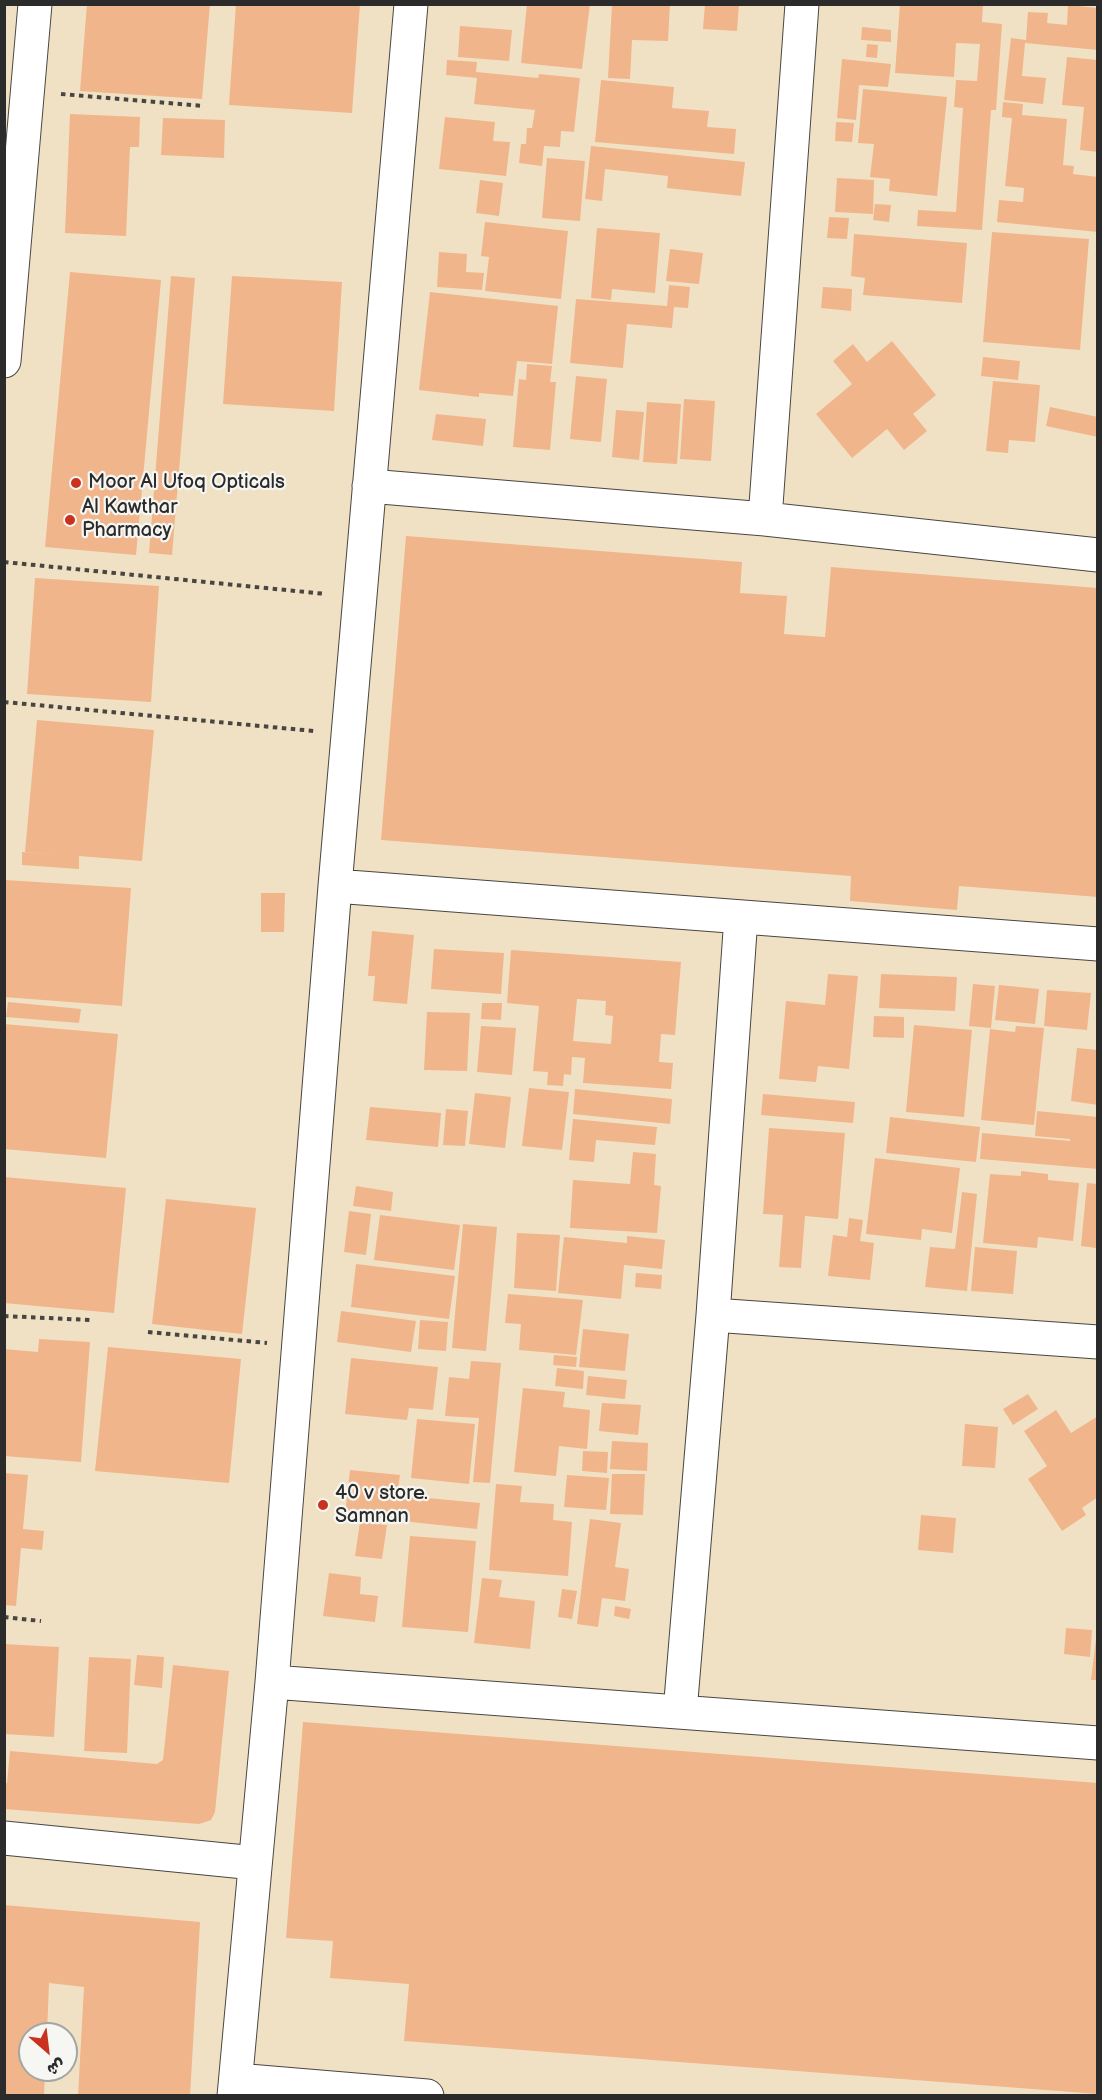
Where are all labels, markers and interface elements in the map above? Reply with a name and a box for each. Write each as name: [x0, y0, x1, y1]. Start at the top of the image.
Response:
place label: Moor Al Ufoq Opticals: [88, 471, 285, 495]
marker: Moor Al Ufoq Opticals: [69, 476, 83, 490]
place label: Al Kawthar Pharmacy: [82, 496, 177, 543]
marker: Al Kawthar Pharmacy: [63, 513, 77, 527]
place label: 40 v store. Samnan: [335, 1482, 428, 1529]
marker: 40 v store. Samnan: [316, 1498, 330, 1512]
north arrow: [18, 2022, 78, 2082]
text: ش: [44, 2054, 68, 2079]

